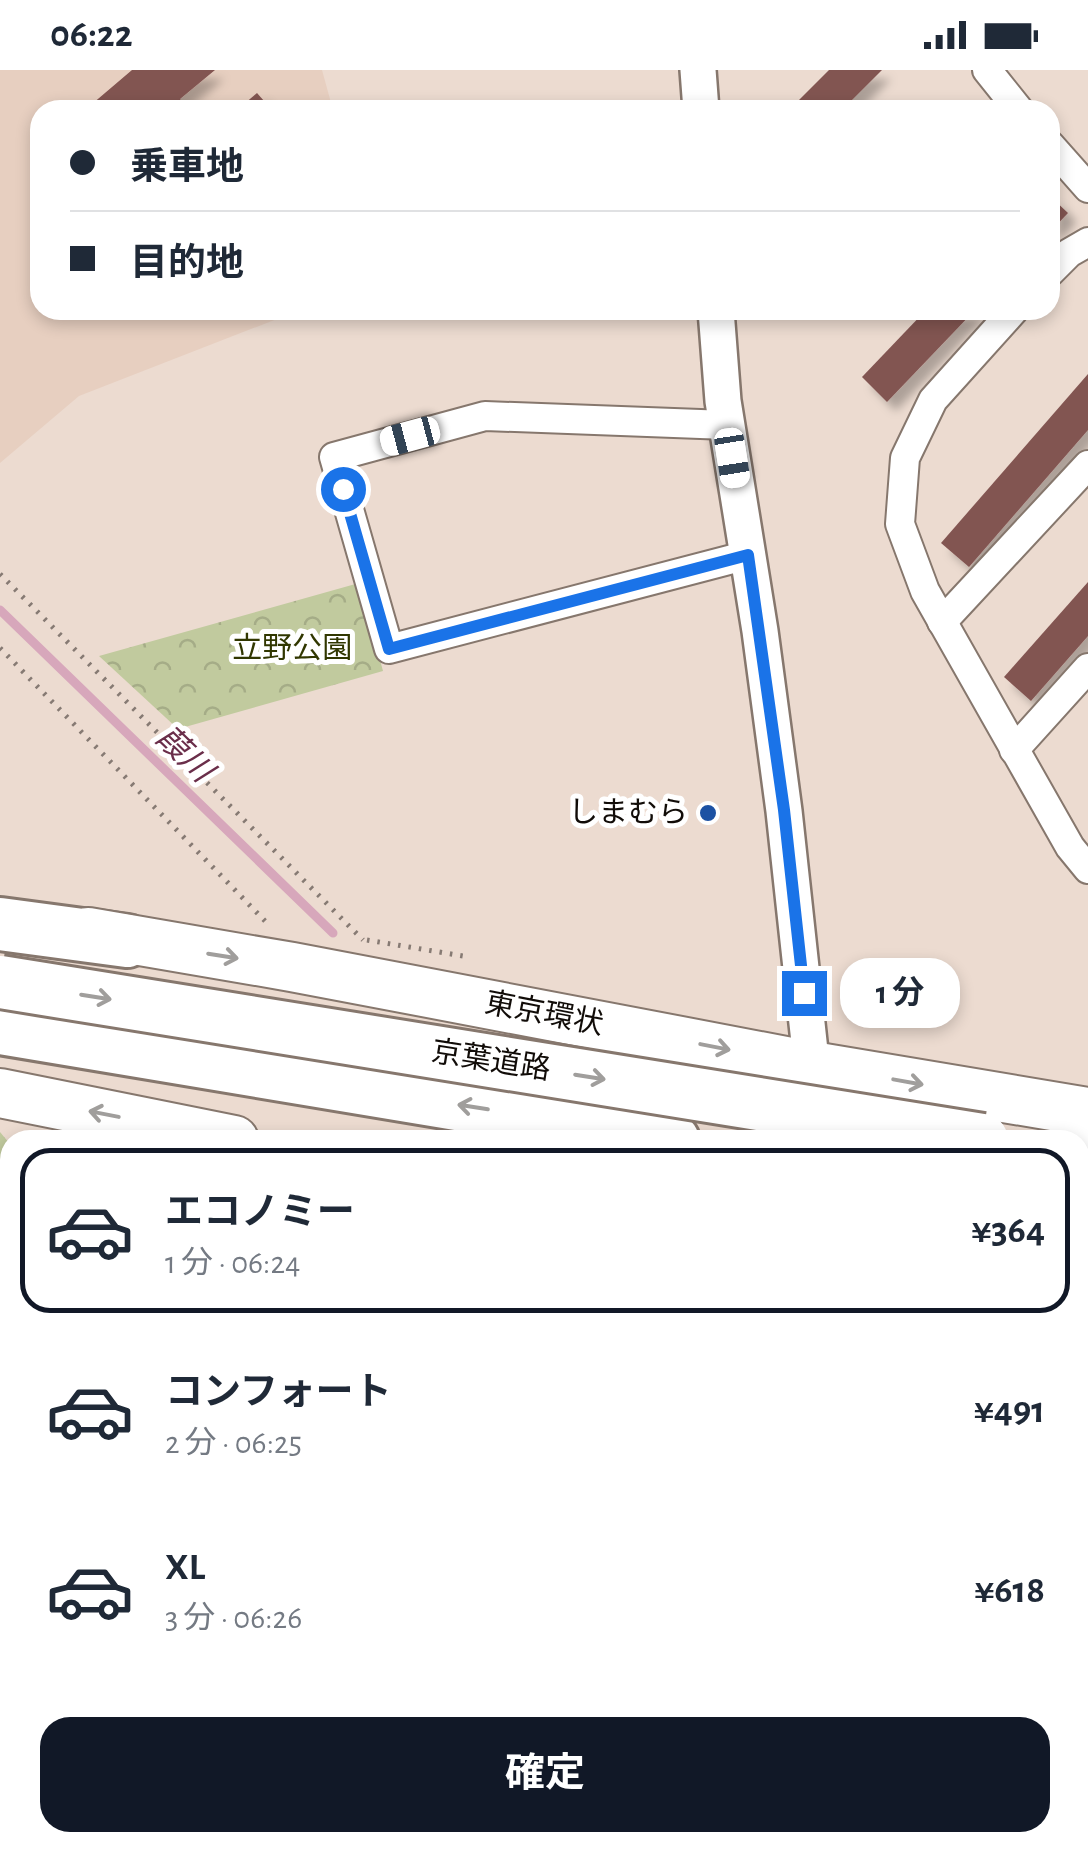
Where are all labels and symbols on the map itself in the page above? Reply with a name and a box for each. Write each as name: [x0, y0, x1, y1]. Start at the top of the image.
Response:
car: [377, 414, 443, 458]
car: [712, 426, 752, 490]
route start: [321, 467, 366, 512]
park label: 立野公園: [232, 632, 352, 664]
water label: 葭川: [150, 720, 221, 790]
place label: しまむら: [568, 798, 688, 828]
marker: しまむら: [697, 802, 719, 824]
one-way arrow: [206, 947, 239, 966]
callout: 1 分: [839, 958, 959, 1028]
route end: [782, 971, 827, 1016]
street label: 東京環状: [482, 986, 606, 1040]
one-way arrow: [80, 989, 112, 1007]
street label: 京葉道路: [429, 1035, 553, 1085]
one-way arrow: [698, 1038, 731, 1057]
one-way arrow: [573, 1068, 606, 1087]
one-way arrow: [891, 1073, 924, 1092]
one-way arrow: [457, 1097, 490, 1116]
one-way arrow: [89, 1104, 121, 1123]

